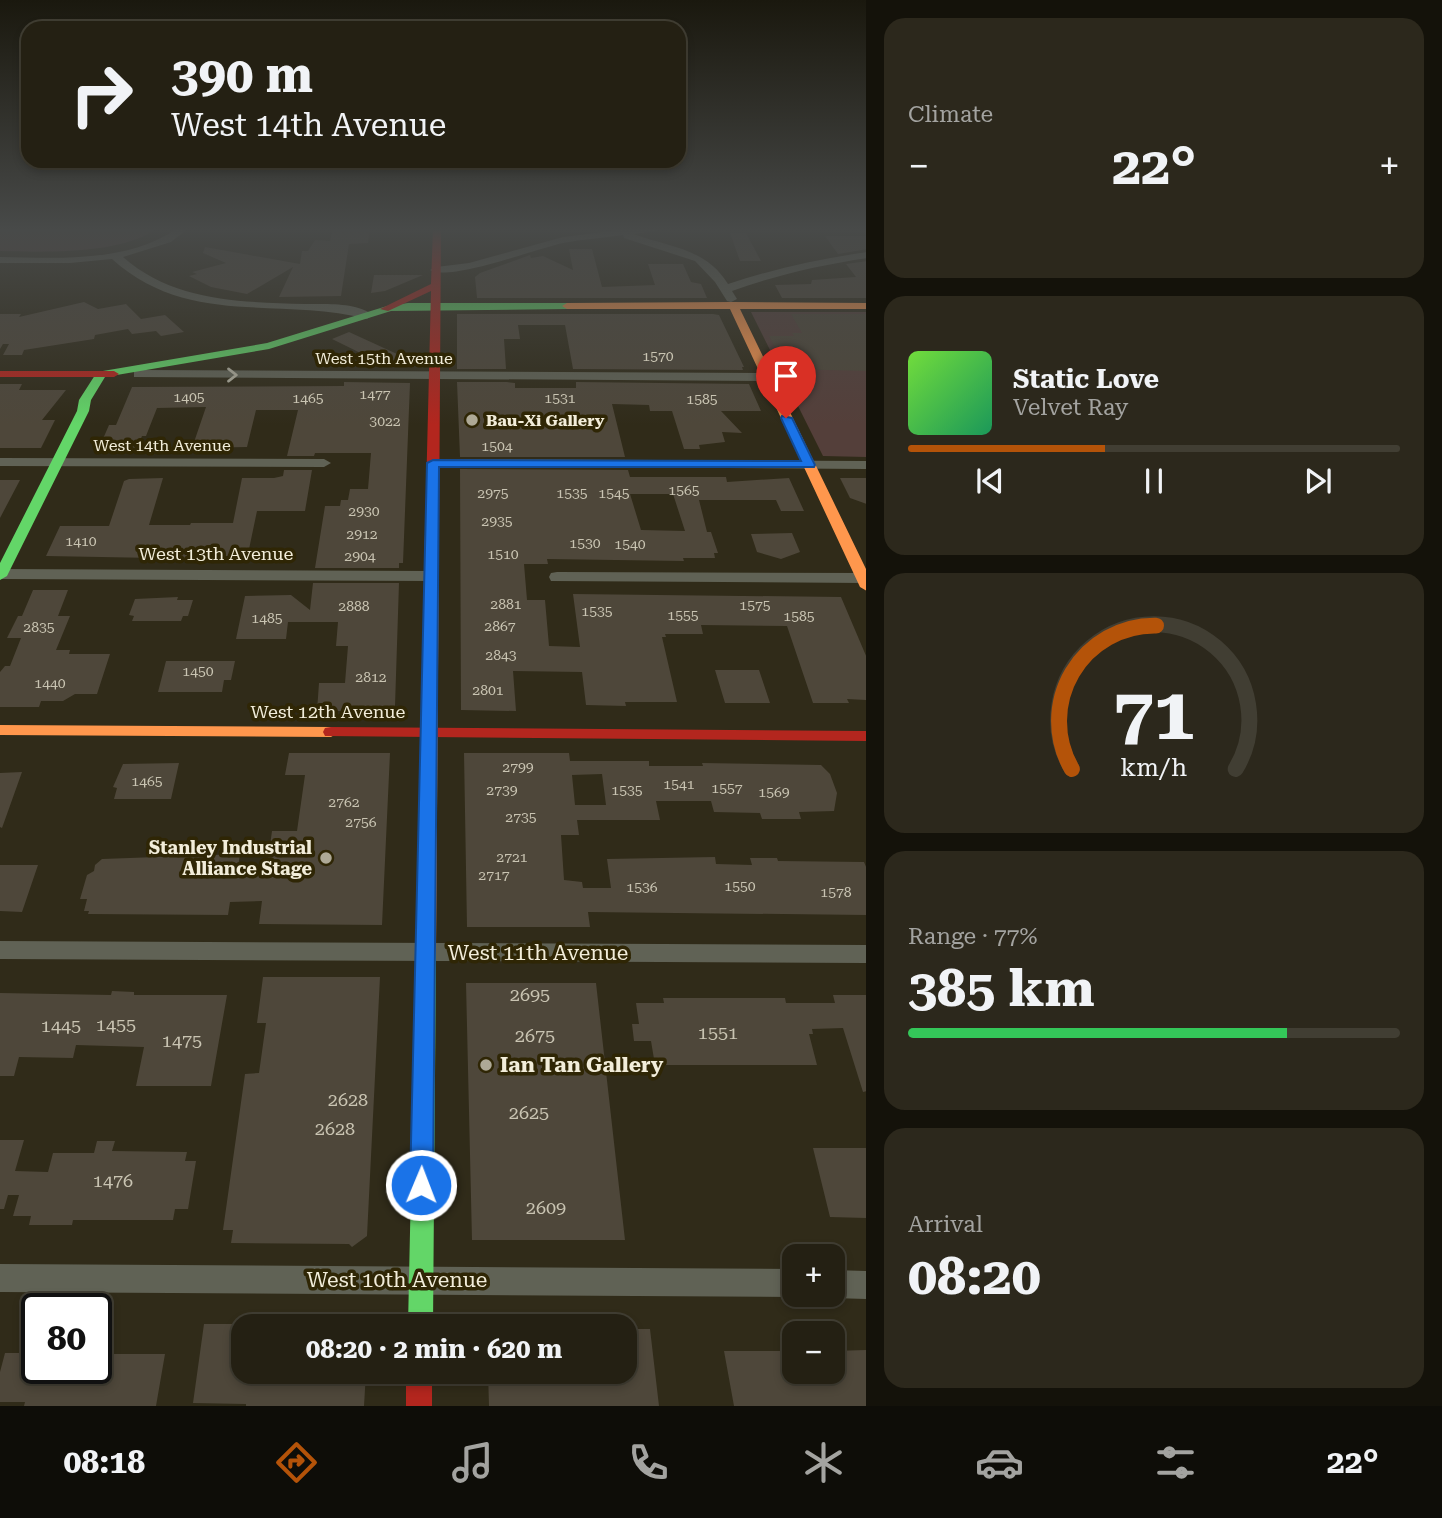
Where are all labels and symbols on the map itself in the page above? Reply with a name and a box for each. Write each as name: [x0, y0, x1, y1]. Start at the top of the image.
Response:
pin: [756, 346, 816, 418]
house number: 1570: [642, 348, 674, 364]
street label: West 15th Avenue: [315, 349, 453, 368]
one-way arrow: [227, 367, 237, 383]
house number: 1477: [359, 386, 391, 402]
house number: 1405: [173, 389, 205, 405]
house number: 1465: [292, 390, 324, 406]
house number: 1531: [544, 390, 576, 406]
house number: 1585: [686, 391, 718, 407]
place label: Bau-Xi Gallery: [486, 411, 605, 430]
marker: Bau-Xi Gallery: [464, 412, 480, 428]
house number: 3022: [369, 413, 401, 429]
street label: West 14th Avenue: [93, 436, 231, 455]
house number: 1504: [481, 438, 513, 454]
house number: 1565: [668, 482, 700, 498]
house number: 2975: [477, 485, 509, 501]
house number: 1535: [556, 485, 588, 501]
house number: 1545: [598, 485, 630, 501]
house number: 2930: [348, 503, 380, 519]
house number: 2935: [481, 513, 513, 529]
house number: 2912: [346, 526, 378, 542]
house number: 1410: [65, 533, 97, 549]
house number: 1530: [569, 535, 601, 551]
house number: 1540: [614, 536, 646, 552]
street label: West 13th Avenue: [139, 543, 294, 564]
house number: 1510: [487, 546, 519, 562]
house number: 2904: [344, 548, 376, 564]
house number: 2881: [490, 596, 522, 612]
house number: 1575: [739, 597, 771, 613]
house number: 2888: [338, 598, 370, 614]
house number: 1535: [581, 603, 613, 619]
house number: 1555: [667, 607, 699, 623]
house number: 1585: [783, 608, 815, 624]
house number: 1485: [251, 610, 283, 626]
house number: 2867: [484, 618, 516, 634]
house number: 2835: [23, 619, 55, 635]
house number: 2843: [485, 647, 517, 663]
house number: 1450: [182, 663, 214, 679]
house number: 2812: [355, 669, 387, 685]
house number: 1440: [34, 675, 66, 691]
house number: 2801: [472, 682, 504, 698]
street label: West 12th Avenue: [251, 701, 406, 722]
house number: 2799: [502, 759, 534, 775]
house number: 1465: [131, 773, 163, 789]
house number: 1541: [663, 776, 695, 792]
house number: 1557: [711, 780, 743, 796]
house number: 2739: [486, 782, 518, 798]
house number: 1535: [611, 782, 643, 798]
house number: 1569: [758, 784, 790, 800]
house number: 2762: [328, 794, 360, 810]
house number: 2735: [505, 809, 537, 825]
house number: 2756: [345, 814, 377, 830]
place label: Stanley Industrial Alliance Stage: [149, 837, 312, 879]
house number: 2721: [496, 849, 528, 865]
marker: Stanley Industrial Alliance Stage: [318, 850, 334, 866]
house number: 2717: [478, 867, 510, 883]
house number: 1550: [724, 878, 756, 894]
house number: 1536: [626, 879, 658, 895]
house number: 1578: [820, 884, 852, 900]
street label: West 11th Avenue: [448, 941, 628, 965]
house number: 2695: [510, 984, 550, 1005]
house number: 1455: [96, 1014, 136, 1035]
house number: 1445: [41, 1015, 81, 1036]
house number: 1551: [698, 1022, 738, 1043]
house number: 2675: [515, 1025, 555, 1046]
house number: 1475: [162, 1030, 202, 1051]
place label: Ian Tan Gallery: [500, 1053, 664, 1077]
marker: Ian Tan Gallery: [478, 1057, 494, 1073]
house number: 2628: [328, 1089, 368, 1110]
house number: 2625: [509, 1102, 549, 1123]
house number: 2628: [315, 1118, 355, 1139]
position arrow: [384, 1148, 458, 1222]
house number: 1476: [93, 1170, 133, 1191]
house number: 2609: [526, 1197, 566, 1218]
street label: West 10th Avenue: [307, 1268, 487, 1292]
speed limit sign: 80: [21, 1293, 112, 1384]

